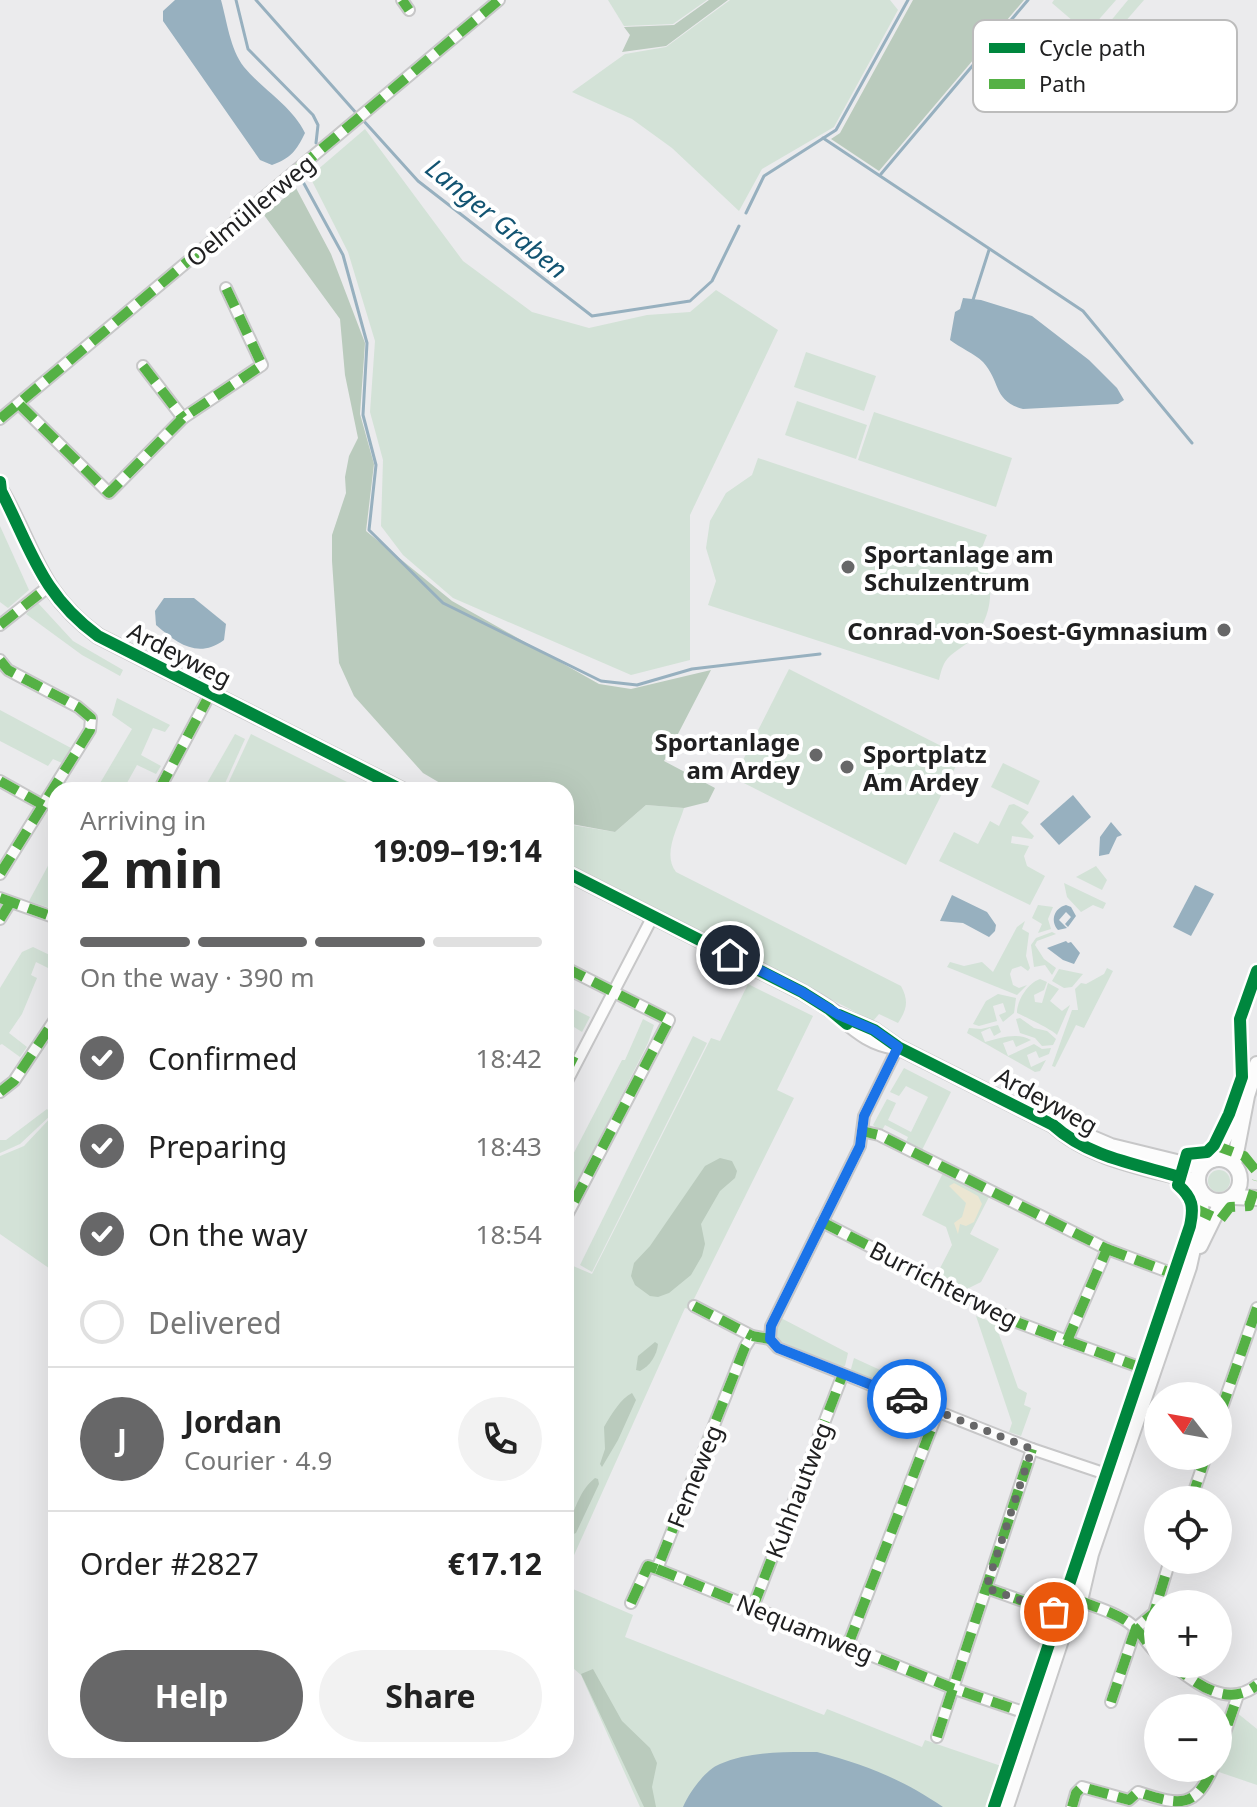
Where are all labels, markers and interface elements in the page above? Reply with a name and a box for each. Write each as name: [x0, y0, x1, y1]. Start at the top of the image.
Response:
legend: [973, 20, 1237, 112]
text: Cycle path: [1039, 32, 1146, 62]
text: Path: [1039, 68, 1086, 98]
street label: Oelmüllerweg: [179, 146, 321, 274]
water label: Langer Graben: [419, 150, 575, 286]
place label: Sportanlage am Schulzentrum: [864, 537, 1054, 598]
marker: Sportanlage am Schulzentrum: [839, 558, 857, 576]
street label: Ardeyweg: [123, 614, 237, 694]
place label: Conrad-von-Soest-Gymnasium: [847, 614, 1208, 647]
marker: Conrad-von-Soest-Gymnasium: [1215, 621, 1233, 639]
place label: Sportanlage am Ardey: [654, 725, 800, 786]
place label: Sportplatz Am Ardey: [863, 737, 987, 798]
marker: Sportanlage am Ardey: [807, 746, 825, 764]
marker: Sportplatz Am Ardey: [838, 758, 856, 776]
text: Arriving in: [80, 802, 206, 838]
text: 19:09–19:14: [373, 830, 542, 871]
text: 2 min: [80, 832, 223, 903]
pin: [696, 921, 764, 989]
icon: home: [708, 933, 752, 977]
text: On the way · 390 m: [80, 959, 314, 995]
icon: check: [80, 1036, 124, 1080]
text: Confirmed: [148, 1038, 298, 1079]
text: 18:42: [476, 1040, 542, 1076]
street label: Ardeyweg: [990, 1058, 1104, 1142]
icon: check: [80, 1124, 124, 1168]
text: Preparing: [148, 1126, 287, 1167]
text: 18:43: [476, 1128, 542, 1164]
icon: check: [80, 1212, 124, 1256]
text: On the way: [148, 1214, 308, 1255]
text: 18:54: [476, 1216, 542, 1252]
street label: Burrichterweg: [864, 1233, 1024, 1335]
text: Delivered: [148, 1302, 282, 1343]
courier: [867, 1359, 947, 1439]
icon: car: [885, 1377, 929, 1421]
north arrow: [1144, 1382, 1232, 1470]
map controls: [1144, 1382, 1232, 1782]
button: phone: [458, 1397, 542, 1481]
text: Jordan: [184, 1401, 282, 1442]
street label: Kuhhautweg: [757, 1417, 839, 1563]
text: J: [117, 1419, 127, 1460]
street label: Femeweg: [658, 1419, 730, 1533]
text: Courier · 4.9: [184, 1442, 332, 1478]
button: locate: [1144, 1486, 1232, 1574]
text: Order #2827: [80, 1543, 259, 1584]
text: €17.12: [448, 1543, 542, 1584]
pin: [1020, 1578, 1088, 1646]
street label: Nequamweg: [732, 1586, 878, 1670]
icon: bag: [1032, 1590, 1076, 1634]
button: +: [1144, 1590, 1232, 1678]
button: Help: [80, 1650, 303, 1742]
button: Share: [319, 1650, 542, 1742]
button: −: [1144, 1694, 1232, 1782]

